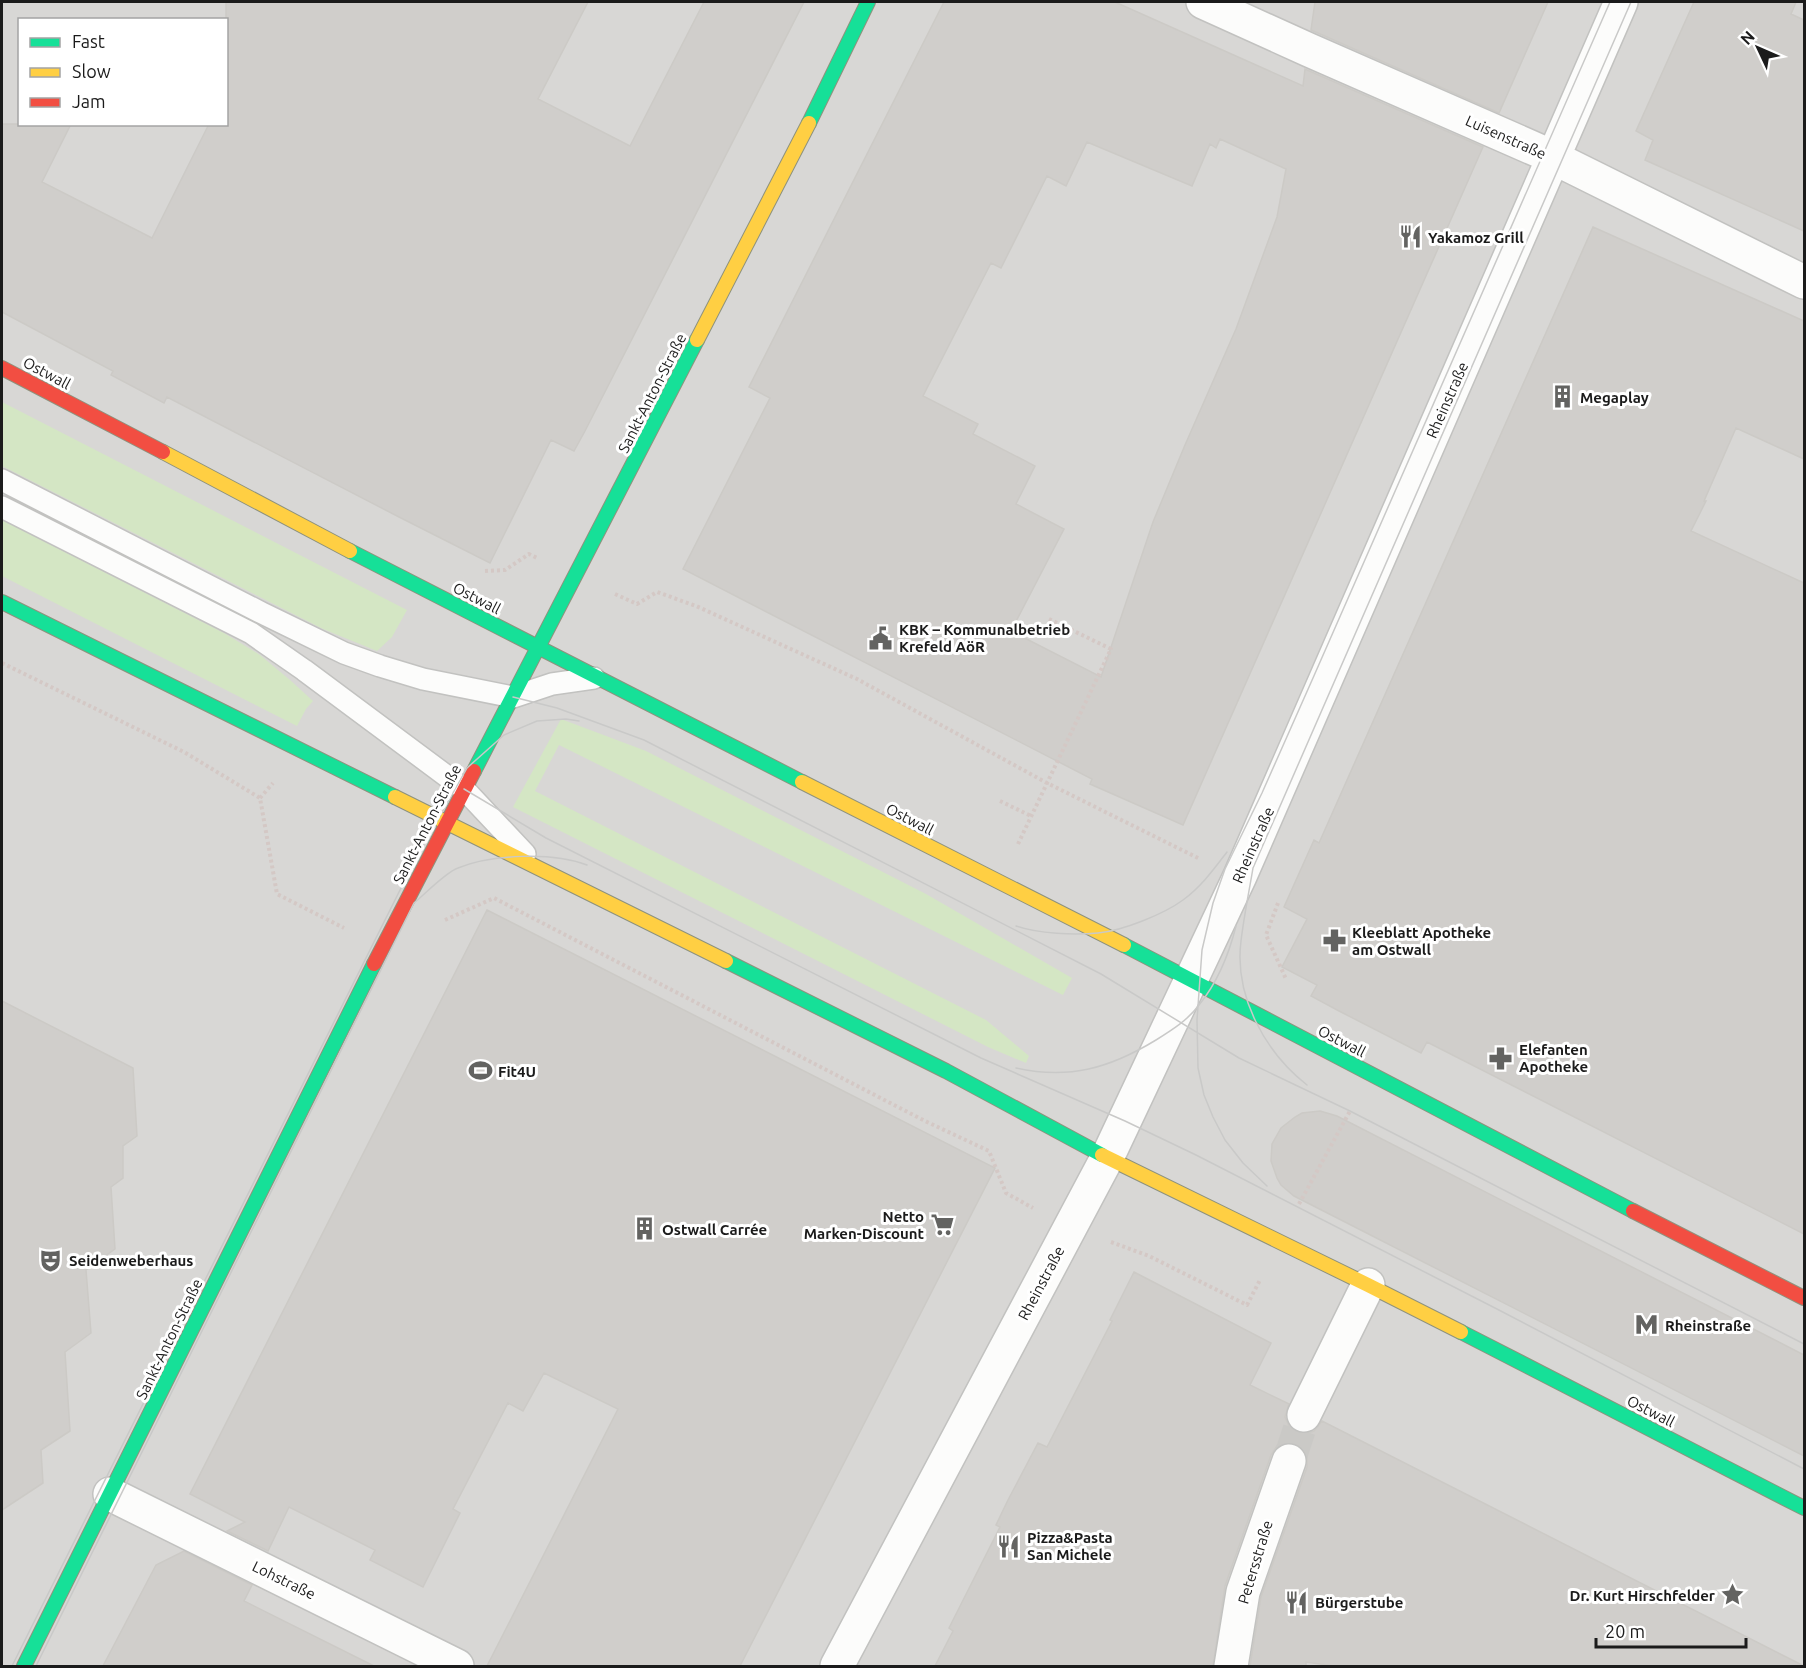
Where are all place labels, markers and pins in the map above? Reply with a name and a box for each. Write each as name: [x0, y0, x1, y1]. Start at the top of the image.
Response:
restaurant icon: Yakamoz Grill: [1397, 224, 1423, 250]
place label: Yakamoz Grill: [1428, 229, 1524, 246]
building icon: Megaplay: [1549, 384, 1575, 410]
place label: Megaplay: [1580, 389, 1649, 406]
place label: KBK – Kommunalbetrieb Krefeld AöR: [899, 621, 1070, 655]
public building icon: KBK – Kommunalbetrieb Krefeld AöR: [868, 625, 894, 651]
place label: Kleeblatt Apotheke am Ostwall: [1352, 924, 1491, 958]
pharmacy icon: Kleeblatt Apotheke am Ostwall: [1321, 928, 1347, 954]
place label: Elefanten Apotheke: [1519, 1041, 1588, 1075]
pharmacy icon: Elefanten Apotheke: [1488, 1045, 1514, 1071]
sports icon: Fit4U: [467, 1058, 493, 1084]
place label: Fit4U: [498, 1063, 536, 1080]
place label: Netto Marken-Discount: [804, 1208, 925, 1242]
supermarket icon: Netto Marken-Discount: [929, 1212, 955, 1238]
building icon: Ostwall Carrée: [631, 1216, 657, 1242]
place label: Ostwall Carrée: [662, 1221, 767, 1238]
theatre icon: Seidenweberhaus: [38, 1247, 64, 1273]
place label: Seidenweberhaus: [69, 1252, 193, 1269]
metro station icon: Rheinstraße: [1634, 1312, 1660, 1338]
place label: Rheinstraße: [1665, 1317, 1751, 1334]
place label: Pizza&Pasta San Michele: [1027, 1529, 1113, 1563]
restaurant icon: Pizza&Pasta San Michele: [996, 1533, 1022, 1559]
place icon: Dr. Kurt Hirschfelder: [1720, 1582, 1746, 1608]
place label: Dr. Kurt Hirschfelder: [1569, 1587, 1716, 1604]
restaurant icon: Bürgerstube: [1284, 1589, 1310, 1615]
place label: Bürgerstube: [1315, 1594, 1403, 1611]

